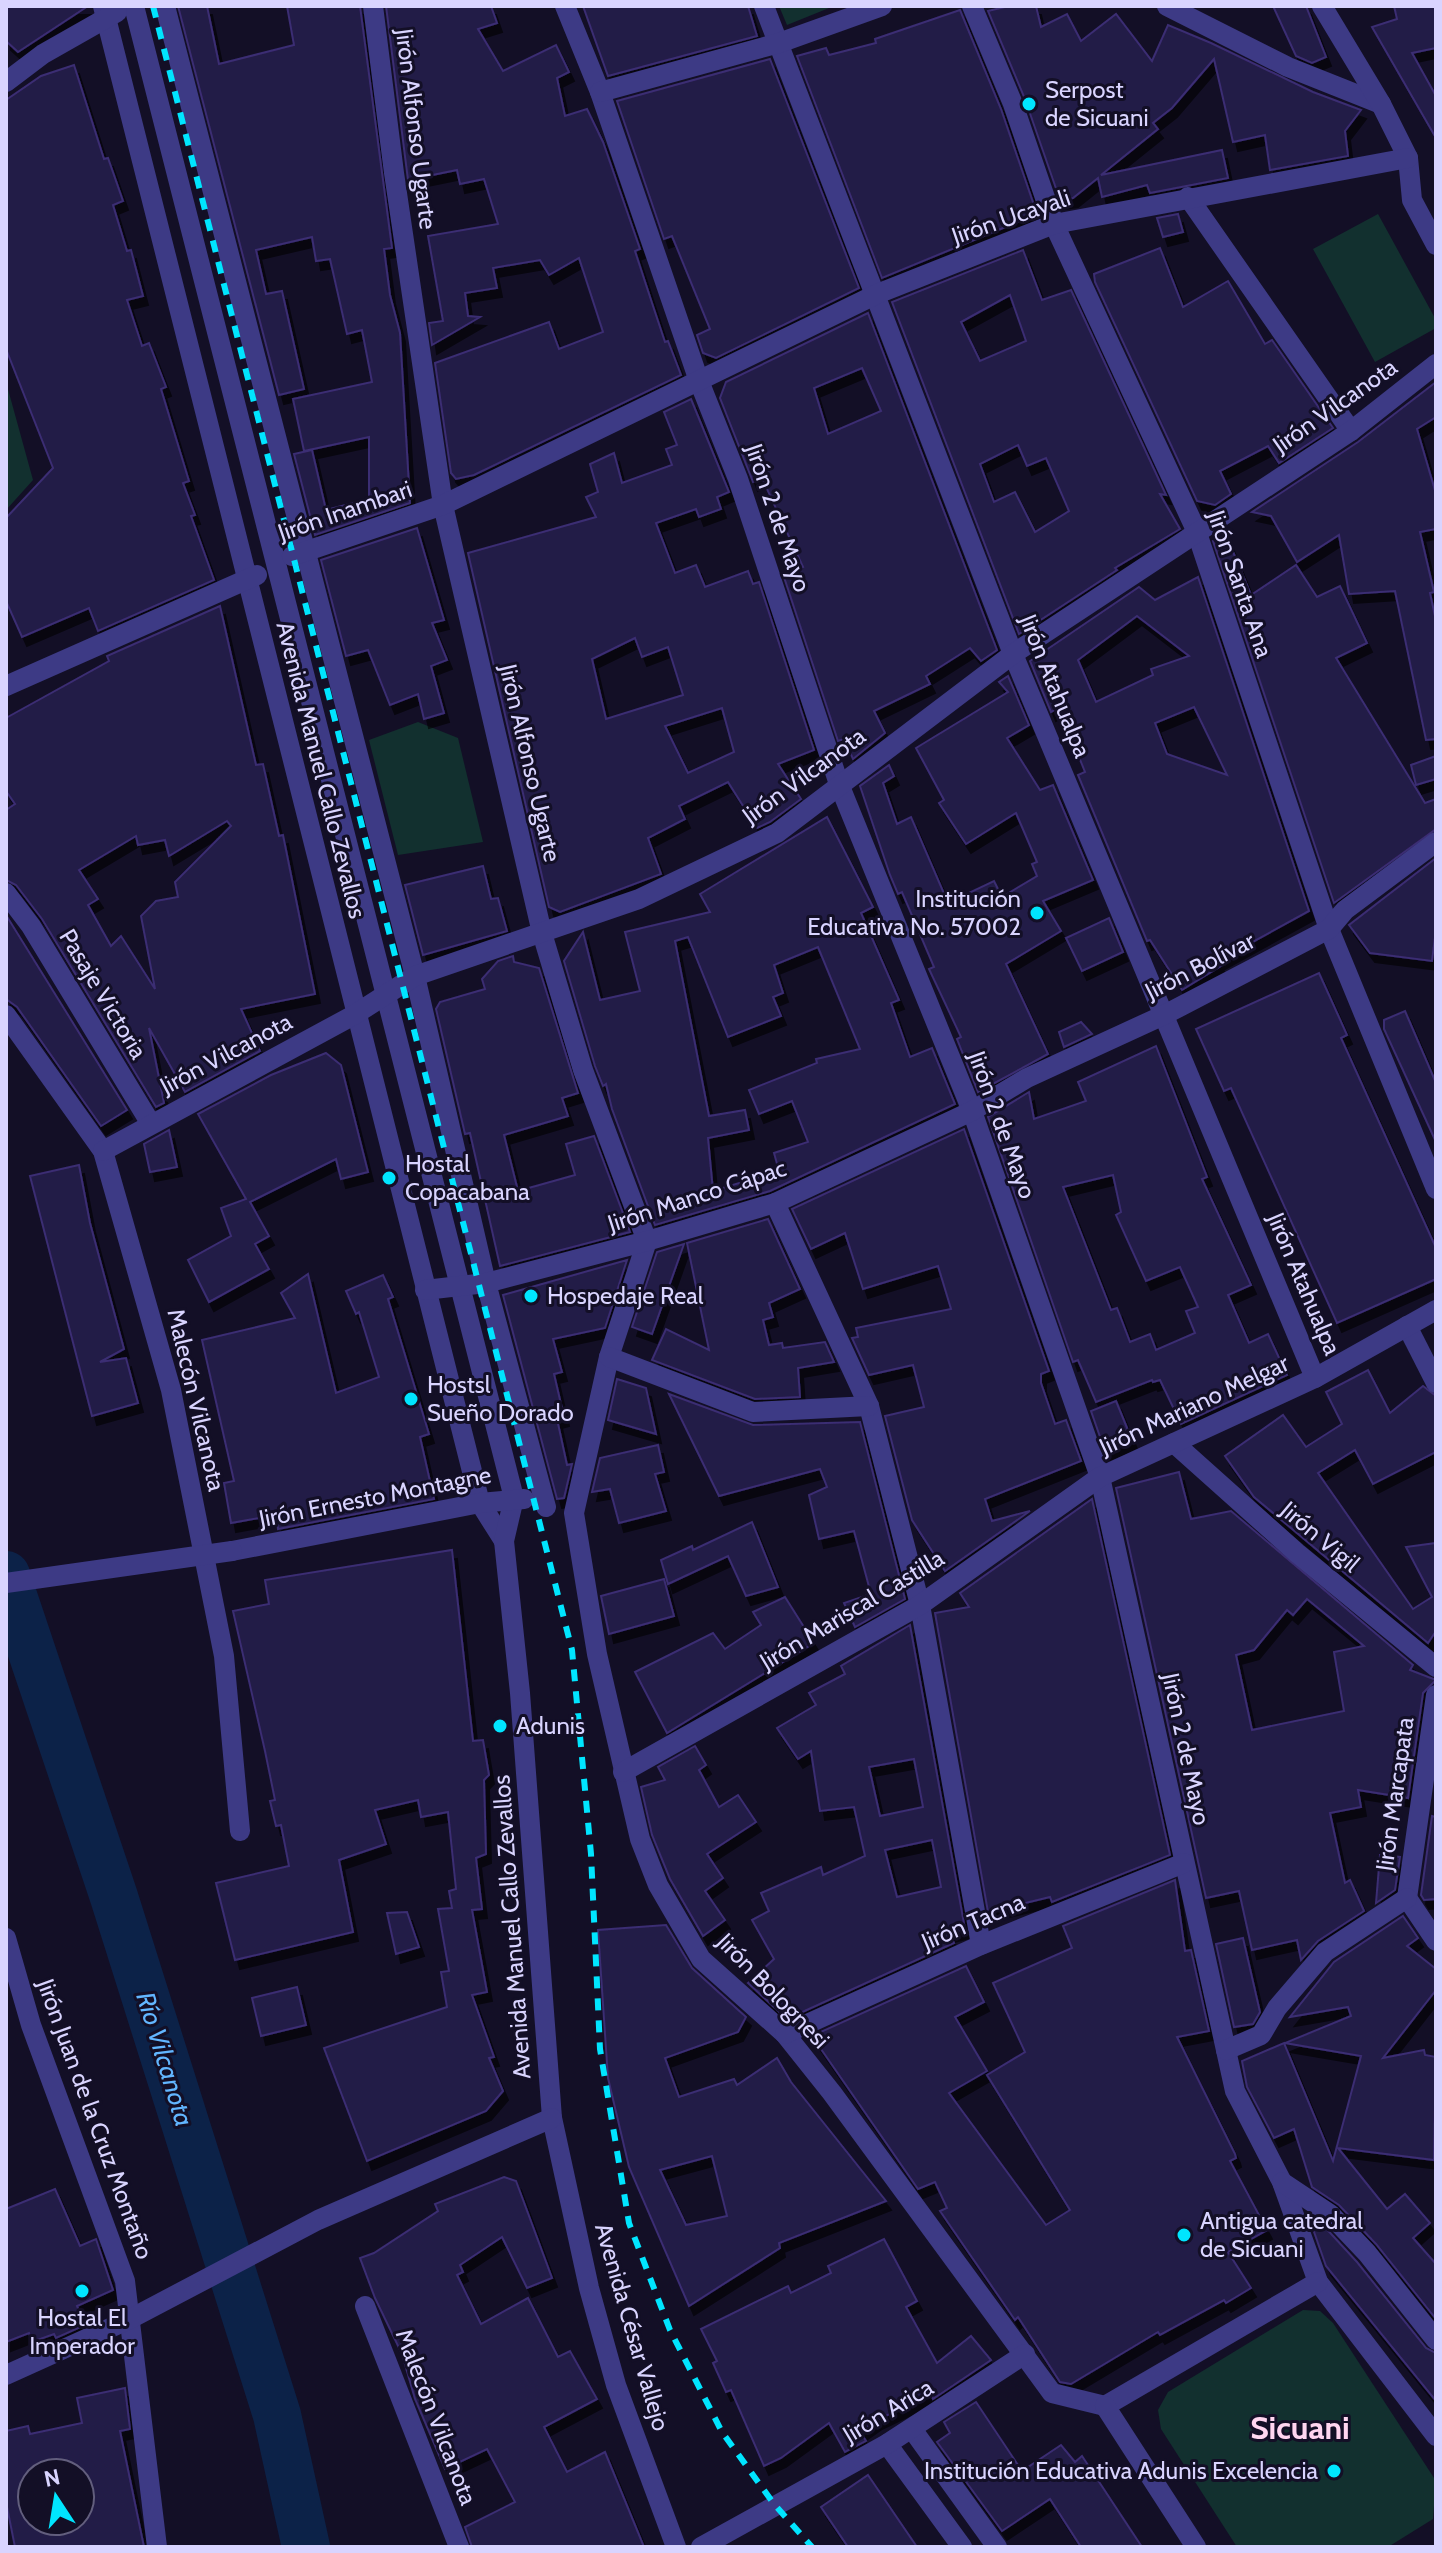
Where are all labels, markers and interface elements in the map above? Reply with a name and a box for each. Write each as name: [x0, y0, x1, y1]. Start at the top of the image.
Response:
street label: Jirón Alfonso Ugarte: [390, 26, 443, 231]
place label: Serpost de Sicuani: [1045, 75, 1148, 132]
marker: Serpost de Sicuani: [1020, 95, 1038, 113]
street label: Jirón Ucayali: [947, 183, 1074, 251]
street label: Jirón Vilcanota: [1266, 352, 1403, 460]
street label: Jirón 2 de Mayo: [739, 439, 817, 596]
street label: Jirón Inambari: [273, 474, 416, 547]
street label: Jirón Santa Ana: [1201, 505, 1279, 662]
street label: Jirón Atahualpa: [1013, 609, 1097, 762]
street label: Avenida Manuel Callo Zevallos: [271, 618, 372, 921]
street label: Jirón Alfonso Ugarte: [493, 660, 567, 864]
street label: Jirón Vilcanota: [736, 721, 871, 831]
place label: Institución Educativa No. 57002: [807, 884, 1021, 941]
marker: Institución Educativa No. 57002: [1028, 904, 1046, 922]
street label: Pasaje Victoria: [53, 924, 154, 1064]
street label: Jirón Bolívar: [1139, 925, 1260, 1006]
street label: Jirón Vilcanota: [154, 1006, 297, 1101]
street label: Jirón 2 de Mayo: [962, 1046, 1043, 1202]
place label: Hostal Copacabana: [405, 1149, 530, 1206]
street label: Jirón Manco Cápac: [603, 1153, 790, 1238]
marker: Hostal Copacabana: [380, 1169, 398, 1187]
street label: Jirón Atahualpa: [1261, 1207, 1348, 1360]
place label: Hospedaje Real: [547, 1281, 704, 1310]
marker: Hospedaje Real: [522, 1287, 540, 1305]
street label: Malecón Vilcanota: [161, 1306, 232, 1494]
street label: Jirón Mariano Melgar: [1094, 1348, 1293, 1462]
place label: Hostsl Sueño Dorado: [427, 1370, 574, 1427]
marker: Hostsl Sueño Dorado: [402, 1390, 420, 1408]
street label: Jirón Ernesto Montagne: [255, 1460, 494, 1533]
street label: Jirón Vigil: [1274, 1495, 1366, 1578]
street label: Jirón Mariscal Castilla: [754, 1543, 949, 1676]
street label: Jirón 2 de Mayo: [1156, 1669, 1217, 1828]
place label: Adunis: [516, 1711, 585, 1740]
street label: Jirón Marcapata: [1369, 1715, 1420, 1874]
marker: Adunis: [491, 1717, 509, 1735]
street label: Avenida Manuel Callo Zevallos: [486, 1774, 537, 2080]
street label: Jirón Tacna: [916, 1887, 1029, 1957]
street label: Jirón Bolognesi: [710, 1926, 836, 2054]
street label: Jirón Juan de la Cruz Montaño: [31, 1974, 160, 2263]
water label: Río Vilcanota: [129, 1988, 201, 2130]
place label: Antigua catedral de Sicuani: [1200, 2206, 1363, 2263]
street label: Avenida César Vallejo: [589, 2220, 676, 2434]
marker: Antigua catedral de Sicuani: [1175, 2226, 1193, 2244]
marker: Hostal El Imperador: [73, 2282, 91, 2300]
place label: Hostal El Imperador: [29, 2303, 135, 2360]
street label: Malecón Vilcanota: [390, 2325, 484, 2509]
street label: Jirón Arica: [836, 2372, 939, 2449]
district label: Sicuani: [1250, 2408, 1350, 2447]
place label: Institución Educativa Adunis Excelencia: [924, 2456, 1318, 2485]
north arrow: [16, 2457, 96, 2537]
marker: Institución Educativa Adunis Excelencia: [1325, 2462, 1343, 2480]
text: N: [42, 2463, 62, 2493]

